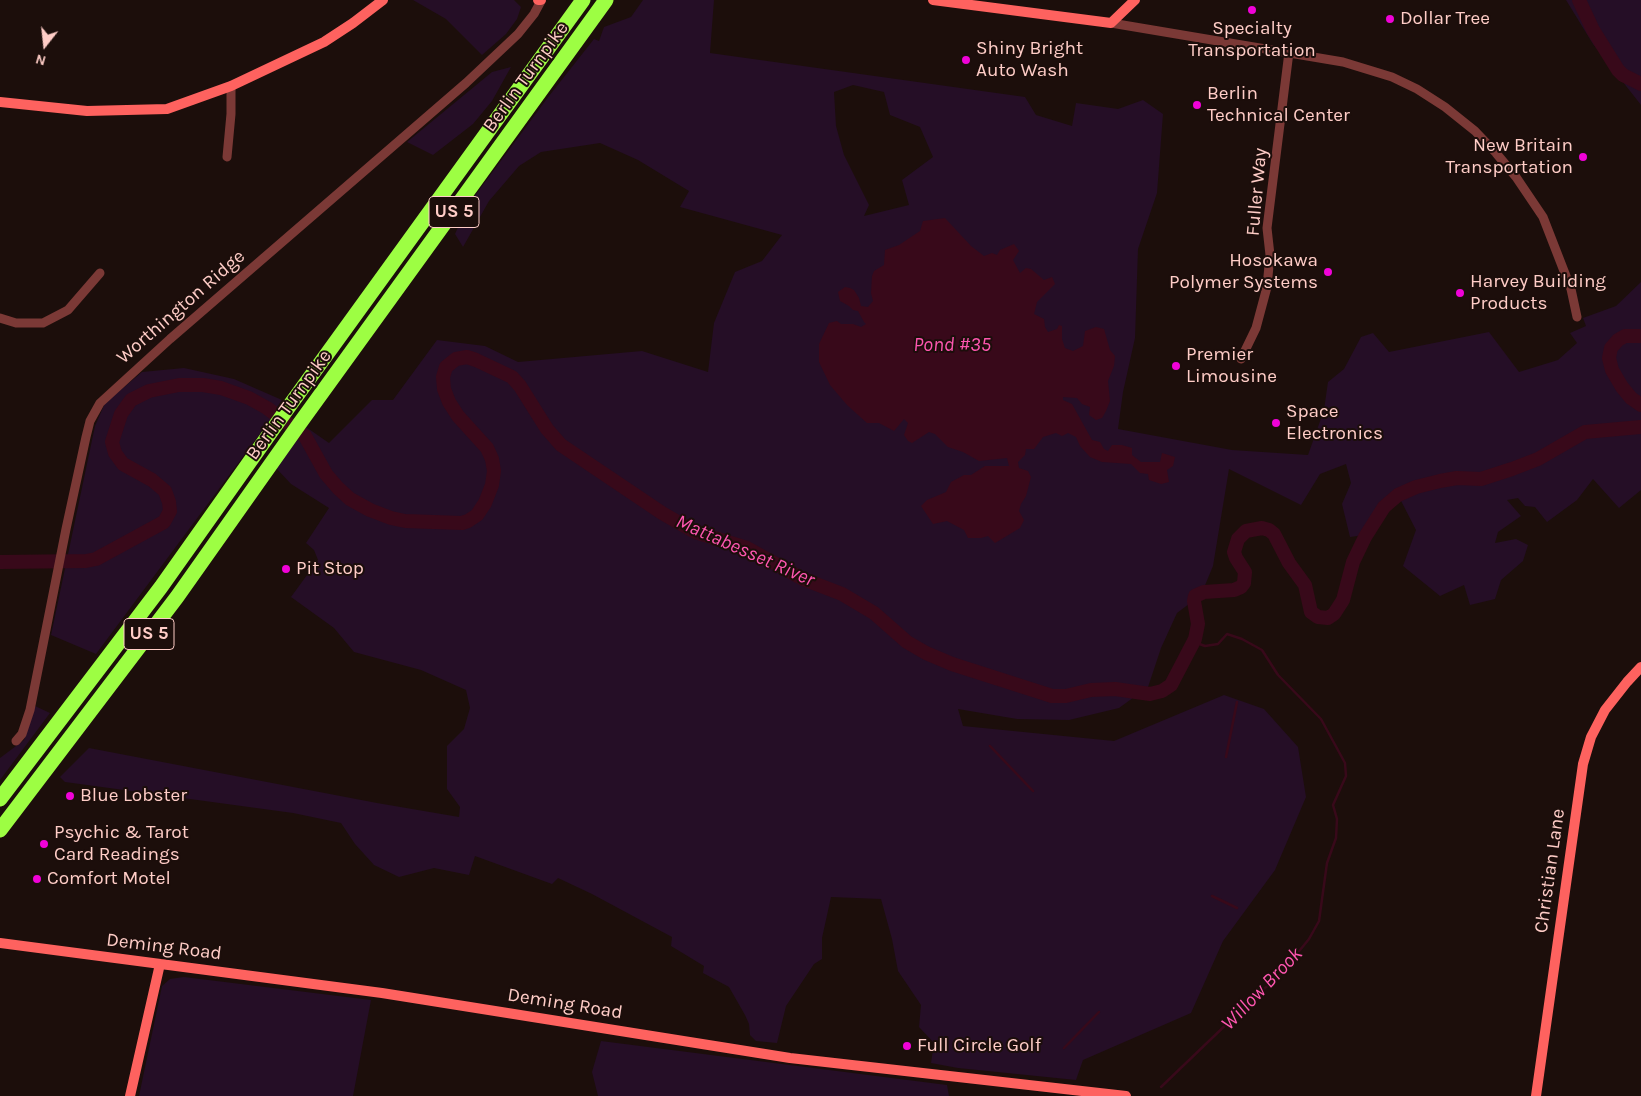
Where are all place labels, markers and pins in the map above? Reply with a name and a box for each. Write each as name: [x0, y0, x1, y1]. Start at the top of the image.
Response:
marker: Specialty Transportation: [1246, 4, 1258, 16]
place label: Dollar Tree: [1400, 8, 1490, 30]
marker: Dollar Tree: [1384, 13, 1396, 25]
place label: Specialty Transportation: [1188, 18, 1316, 62]
place label: Shiny Bright Auto Wash: [976, 38, 1083, 82]
marker: Shiny Bright Auto Wash: [960, 54, 972, 66]
place label: Berlin Technical Center: [1207, 83, 1350, 127]
marker: Berlin Technical Center: [1191, 99, 1203, 111]
place label: New Britain Transportation: [1445, 135, 1573, 179]
marker: New Britain Transportation: [1577, 151, 1589, 163]
place label: Hosokawa Polymer Systems: [1169, 250, 1318, 294]
marker: Hosokawa Polymer Systems: [1322, 266, 1334, 278]
place label: Harvey Building Products: [1470, 271, 1606, 315]
marker: Harvey Building Products: [1454, 287, 1466, 299]
place label: Premier Limousine: [1186, 344, 1277, 388]
marker: Premier Limousine: [1170, 360, 1182, 372]
place label: Space Electronics: [1286, 401, 1383, 445]
marker: Space Electronics: [1270, 417, 1282, 429]
place label: Pit Stop: [296, 558, 364, 580]
marker: Pit Stop: [280, 563, 292, 575]
place label: Blue Lobster: [80, 785, 187, 807]
marker: Blue Lobster: [64, 790, 76, 802]
place label: Psychic & Tarot Card Readings: [54, 822, 189, 866]
marker: Psychic & Tarot Card Readings: [38, 838, 50, 850]
place label: Comfort Motel: [47, 868, 171, 890]
marker: Comfort Motel: [31, 873, 43, 885]
place label: Full Circle Golf: [917, 1035, 1041, 1057]
marker: Full Circle Golf: [901, 1040, 913, 1052]

